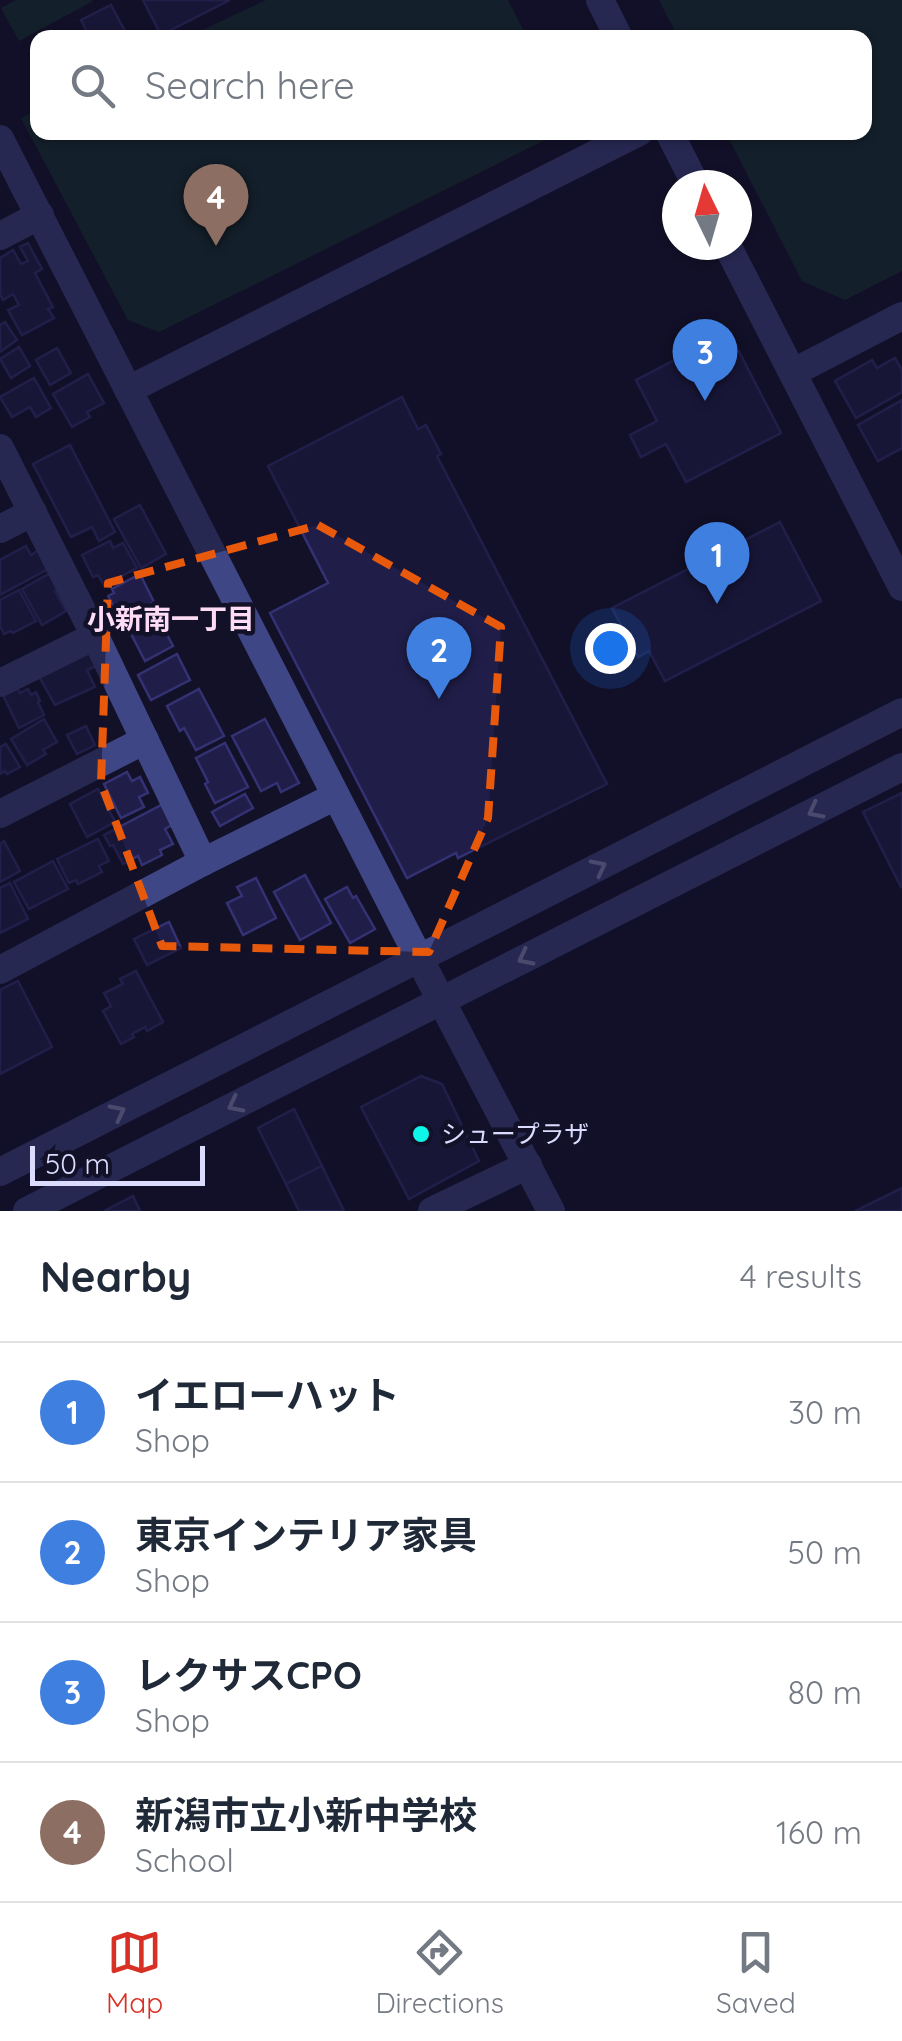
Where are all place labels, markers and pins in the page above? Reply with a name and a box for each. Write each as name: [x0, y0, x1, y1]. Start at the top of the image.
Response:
pin: 4: [184, 164, 248, 246]
pin: 3: [672, 318, 738, 401]
pin: 1: [684, 522, 750, 604]
pin: 2: [406, 616, 472, 699]
place label: シュープラザ: [441, 1118, 590, 1149]
marker: シュープラザ: [410, 1123, 432, 1145]

